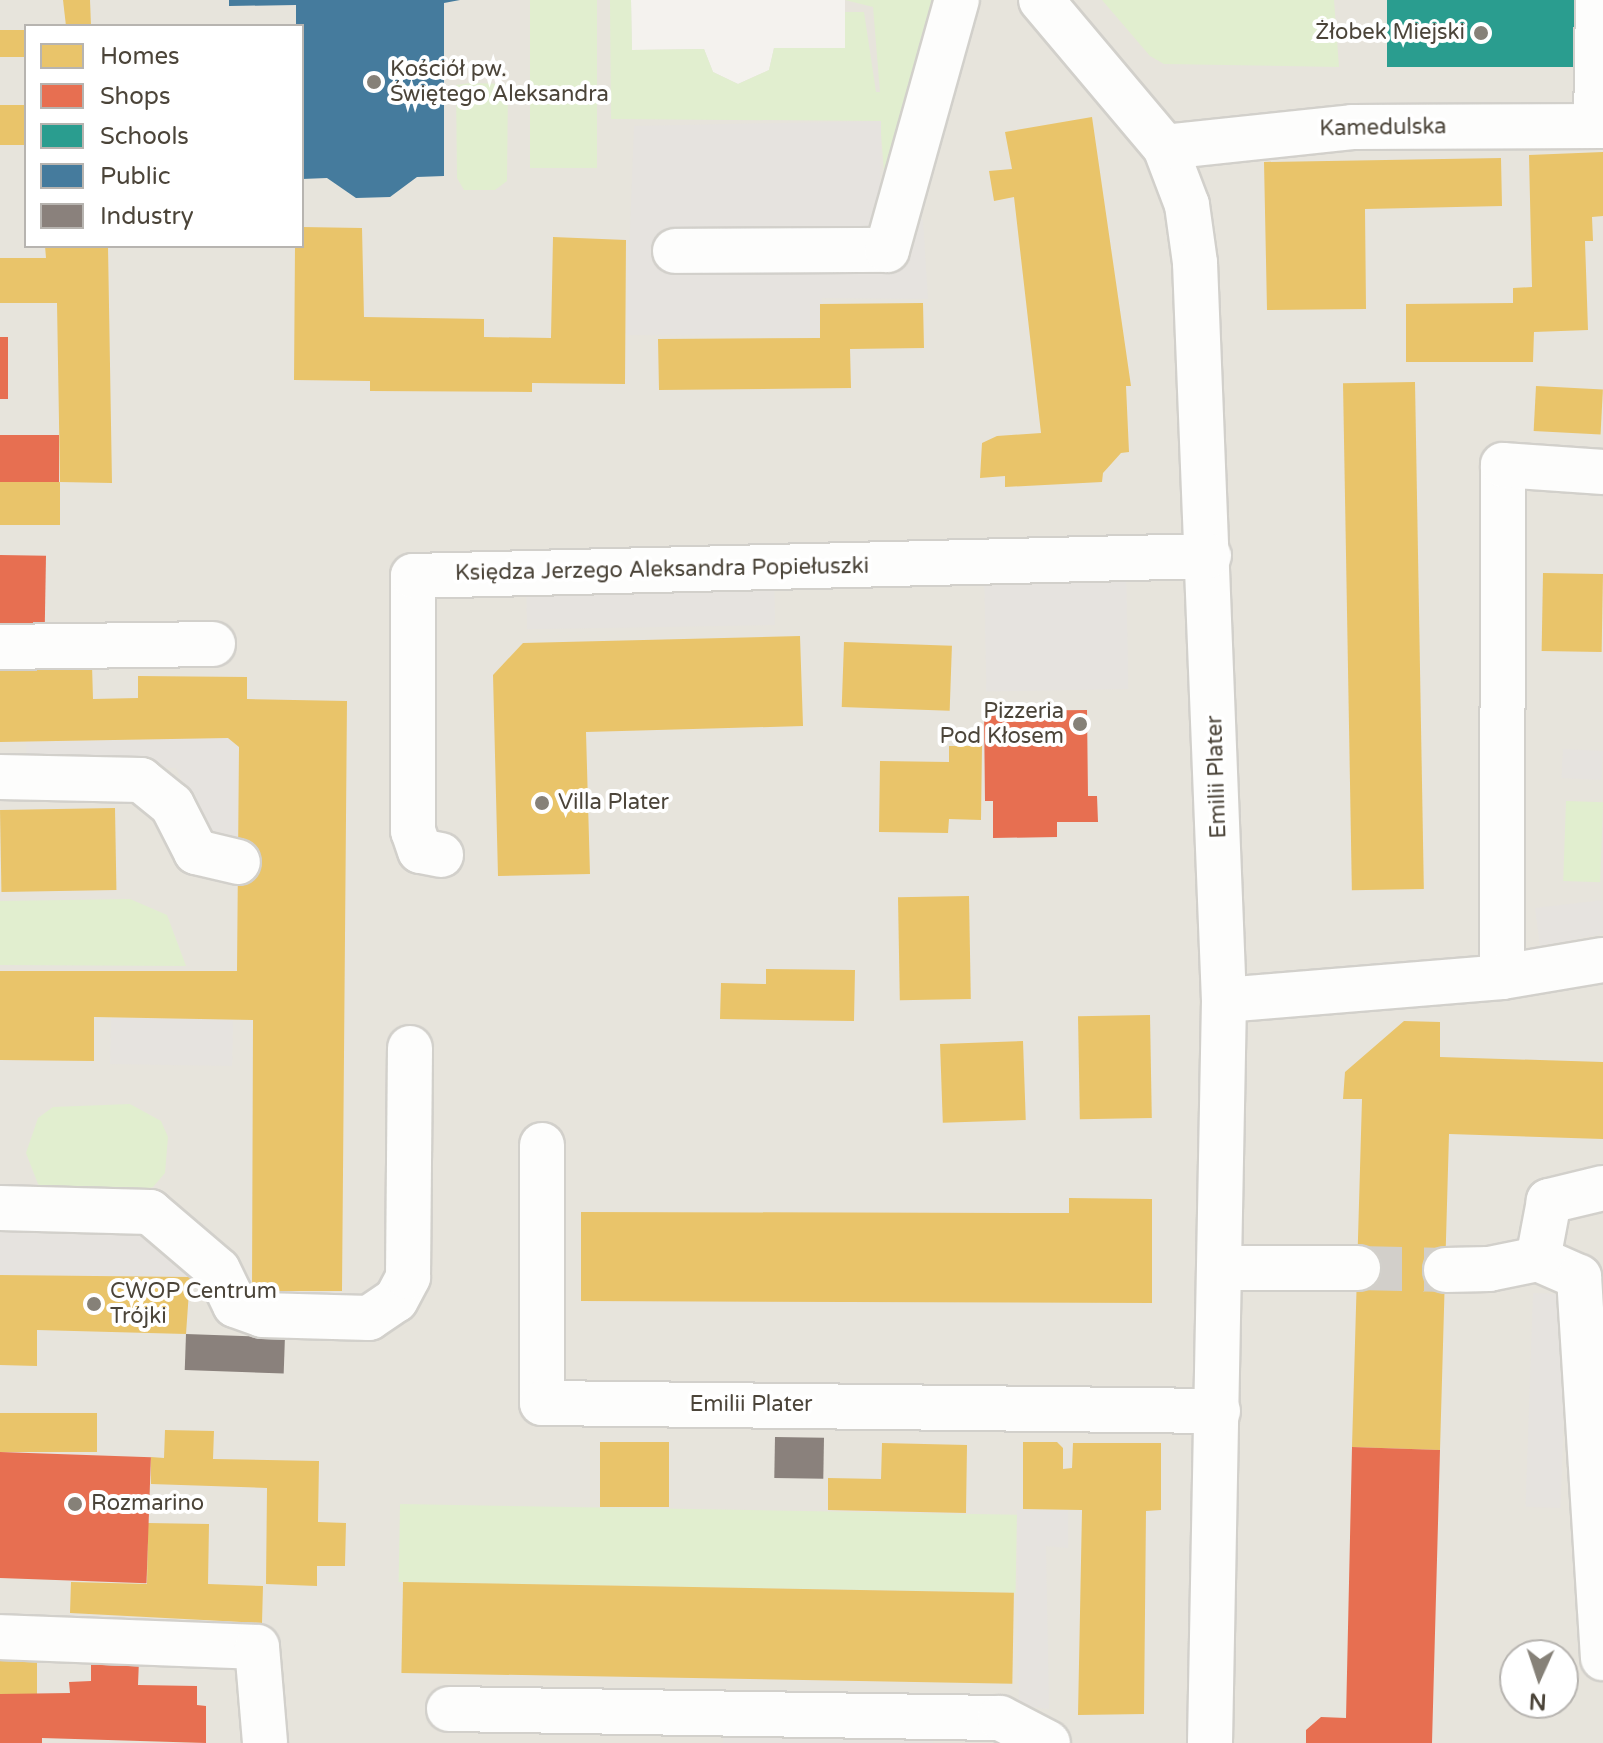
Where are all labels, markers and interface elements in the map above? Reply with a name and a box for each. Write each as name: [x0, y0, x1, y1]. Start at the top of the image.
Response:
place label: Żłobek Miejski: [1315, 20, 1465, 46]
legend: [24, 24, 304, 248]
marker: Żłobek Miejski: [1472, 24, 1490, 42]
text: Homes: [100, 42, 180, 71]
place label: Kościół pw. Świętego Aleksandra: [390, 56, 609, 108]
marker: Kościół pw. Świętego Aleksandra: [365, 73, 383, 91]
text: Shops: [100, 82, 170, 111]
street label: Kamedulska: [1319, 114, 1447, 142]
text: Schools: [100, 122, 189, 151]
text: Public: [100, 162, 170, 191]
text: Industry: [100, 202, 194, 231]
street label: Księdza Jerzego Aleksandra Popiełuszki: [455, 553, 869, 587]
place label: Pizzeria Pod Kłosem: [940, 698, 1064, 750]
marker: Pizzeria Pod Kłosem: [1071, 715, 1089, 733]
street label: Emilii Plater: [1202, 715, 1232, 839]
place label: Villa Plater: [558, 790, 669, 816]
marker: Villa Plater: [533, 794, 551, 812]
place label: CWOP Centrum Trójki: [110, 1278, 277, 1330]
marker: CWOP Centrum Trójki: [85, 1295, 103, 1313]
street label: Emilii Plater: [689, 1392, 813, 1418]
place label: Rozmarino: [91, 1491, 204, 1517]
marker: Rozmarino: [66, 1495, 84, 1513]
north arrow: [1499, 1639, 1579, 1719]
text: N: [1528, 1688, 1547, 1714]

